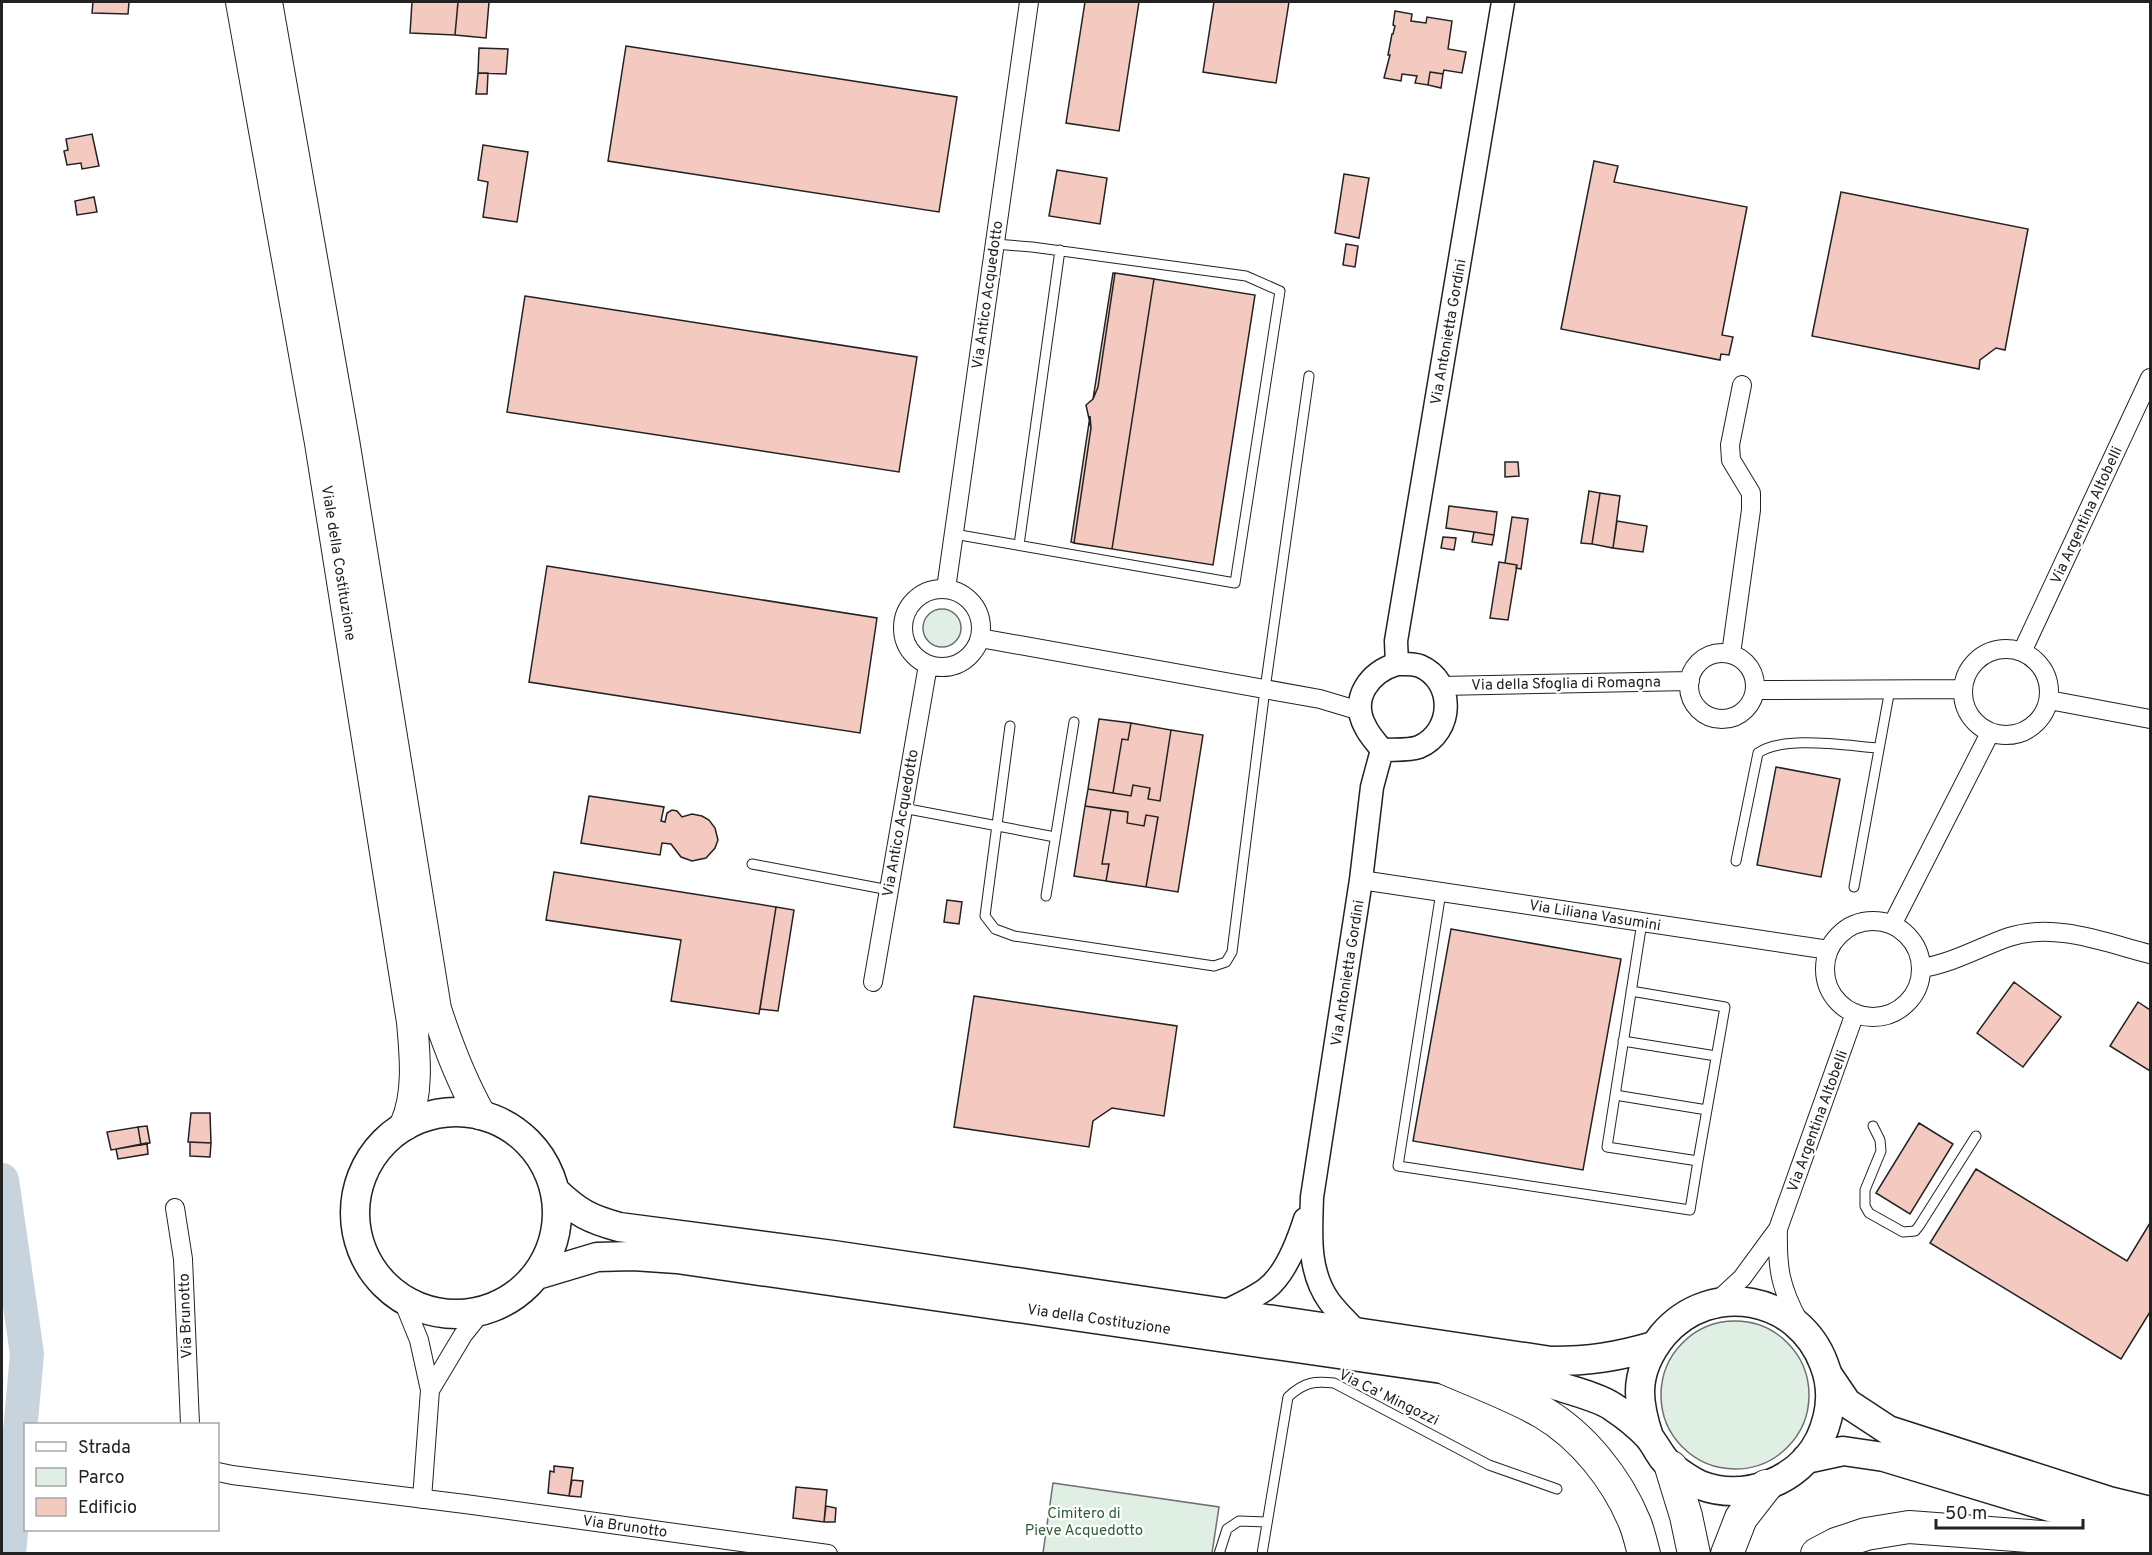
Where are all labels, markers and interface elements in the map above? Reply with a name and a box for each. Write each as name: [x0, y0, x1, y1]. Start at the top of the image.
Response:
street label: Via Antico Acquedotto: [969, 220, 1008, 371]
street label: Via Antonietta Gordini: [1427, 258, 1472, 407]
street label: Via Argentina Altobelli: [2047, 444, 2128, 588]
street label: Viale della Costituzione: [316, 484, 359, 642]
street label: Via della Sfoglia di Romagna: [1471, 673, 1661, 696]
street label: Via Antico Acquedotto: [879, 748, 924, 899]
street label: Via Liliana Vasumini: [1528, 897, 1662, 936]
street label: Via Antonietta Gordini: [1328, 899, 1369, 1048]
street label: Via Argentina Altobelli: [1784, 1048, 1853, 1195]
street label: Via Brunotto: [176, 1273, 197, 1359]
street label: Via della Costituzione: [1026, 1301, 1172, 1340]
street label: Via Ca' Mingozzi: [1335, 1366, 1442, 1431]
legend: [24, 1423, 219, 1531]
text: Strada: [78, 1437, 131, 1460]
text: Parco: [78, 1467, 124, 1490]
scale bar: [1936, 1492, 2083, 1530]
text: Edificio: [78, 1497, 137, 1520]
text: 50 m: [1945, 1503, 1987, 1526]
park label: Cimitero di Pieve Acquedotto: [1025, 1505, 1143, 1541]
street label: Via Brunotto: [581, 1512, 668, 1543]

